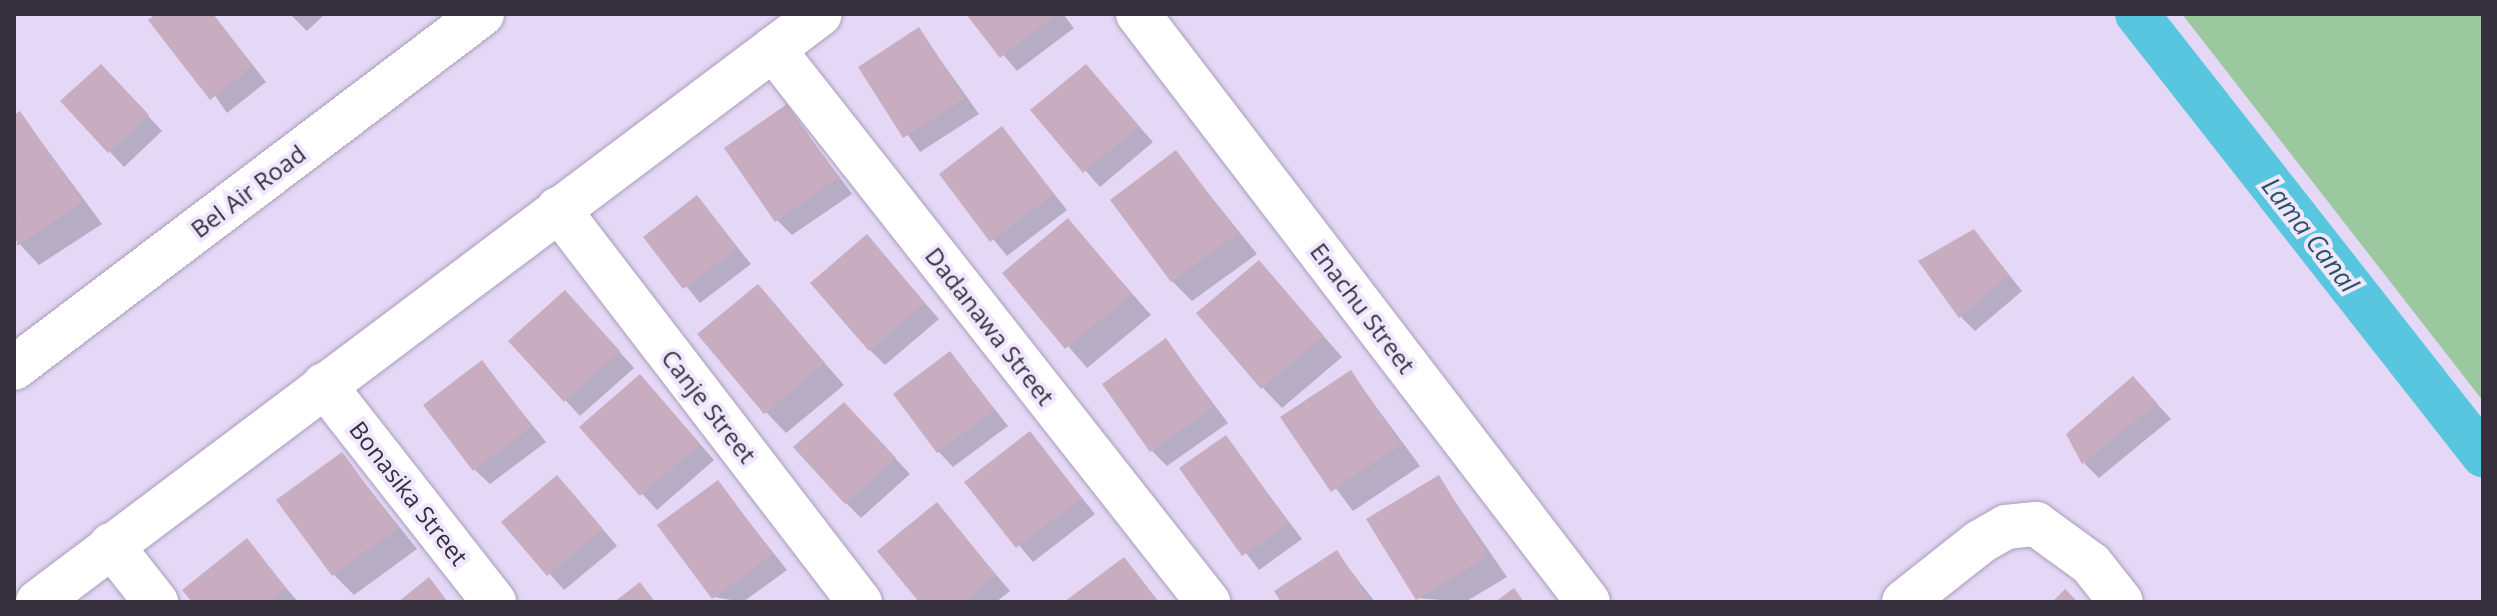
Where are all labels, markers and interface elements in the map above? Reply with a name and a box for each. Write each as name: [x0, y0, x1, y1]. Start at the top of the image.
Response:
street label: Bel Air Road: [185, 139, 311, 243]
water label: Lama Canal: [2255, 171, 2365, 299]
street label: Enachu Street: [1305, 237, 1421, 379]
street label: Dadanawa Street: [920, 241, 1060, 411]
street label: Canje Street: [656, 344, 762, 468]
street label: Bonasika Street: [344, 415, 474, 571]

